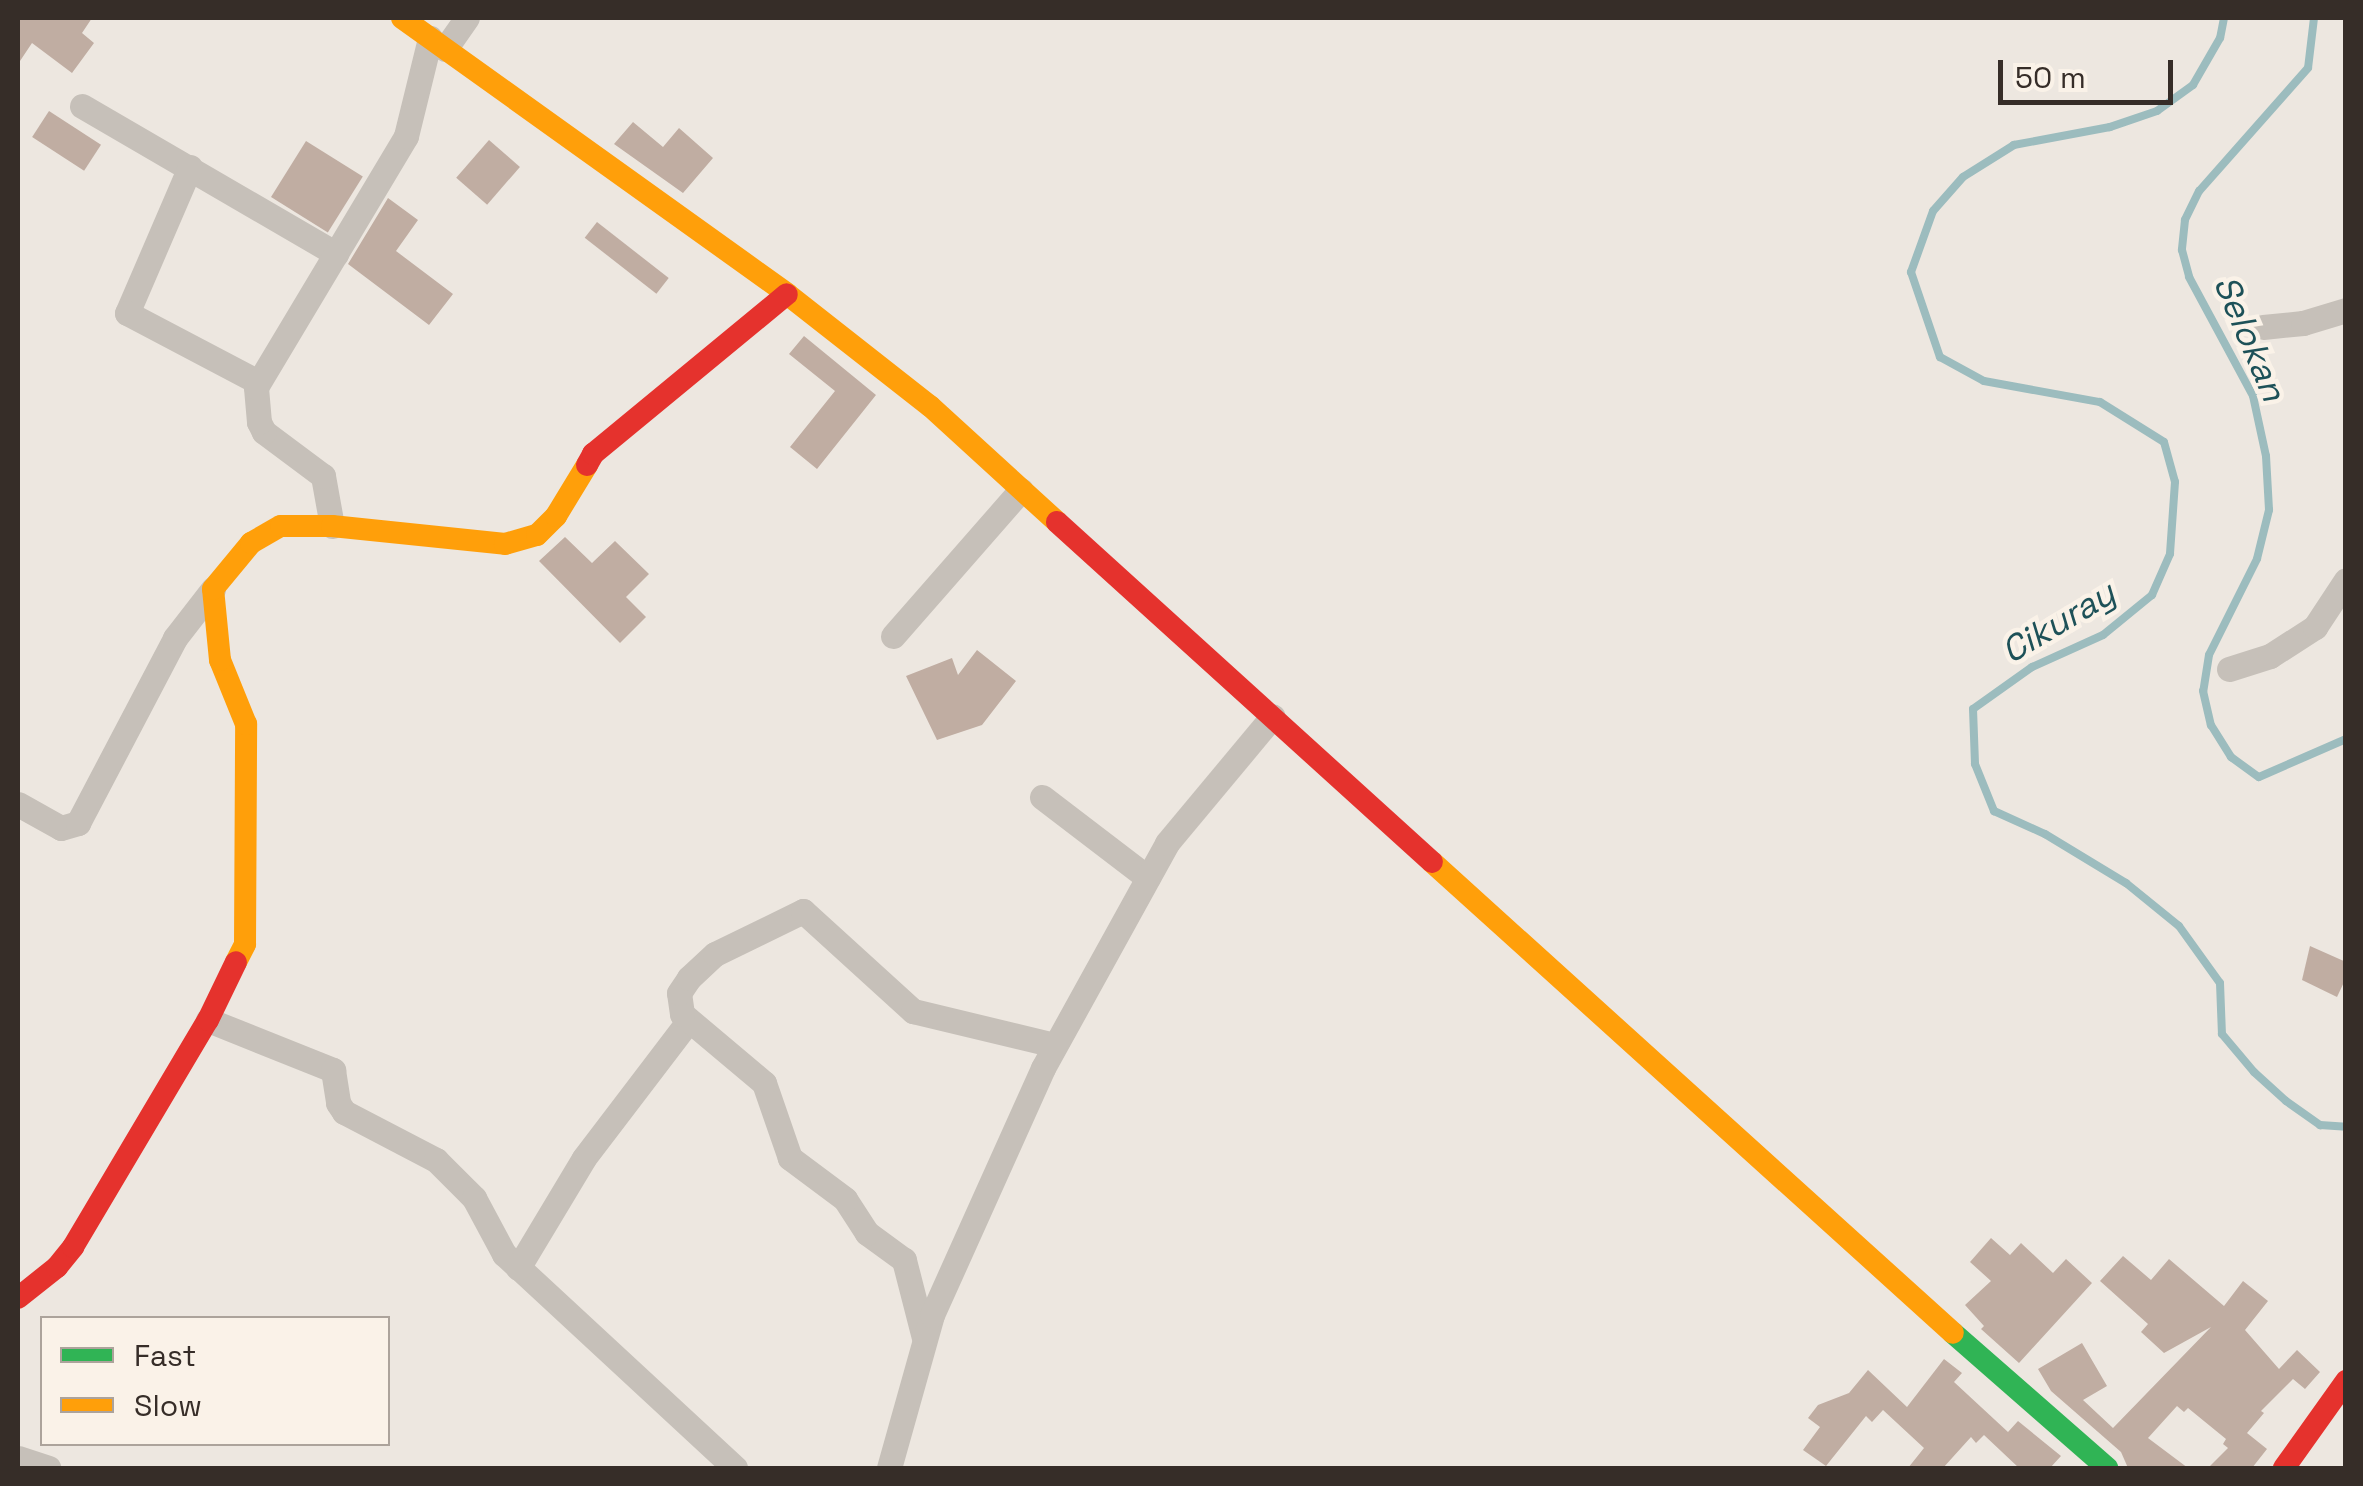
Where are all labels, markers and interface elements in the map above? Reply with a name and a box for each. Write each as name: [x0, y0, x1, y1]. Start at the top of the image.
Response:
scale bar: [2003, 40, 2178, 102]
text: 50 m: [2015, 58, 2086, 97]
water label: Selokan: [2205, 269, 2295, 407]
water label: Cikuray: [1994, 572, 2122, 672]
legend: [40, 1316, 390, 1446]
text: Fast: [134, 1336, 196, 1375]
text: Slow: [134, 1386, 202, 1425]

